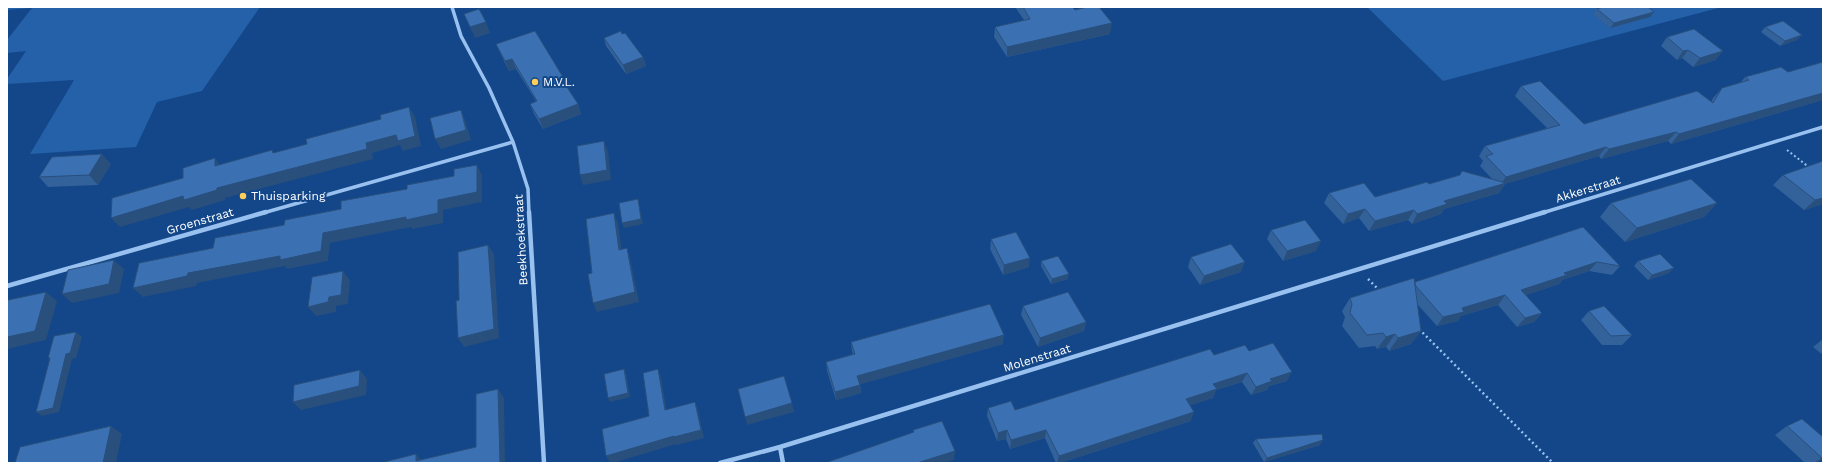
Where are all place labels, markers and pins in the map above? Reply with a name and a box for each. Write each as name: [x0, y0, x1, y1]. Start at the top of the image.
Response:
place label: M.V.L.: [543, 75, 575, 89]
marker: M.V.L.: [530, 77, 540, 87]
place label: Thuisparking: [251, 189, 326, 203]
marker: Thuisparking: [238, 191, 248, 201]

